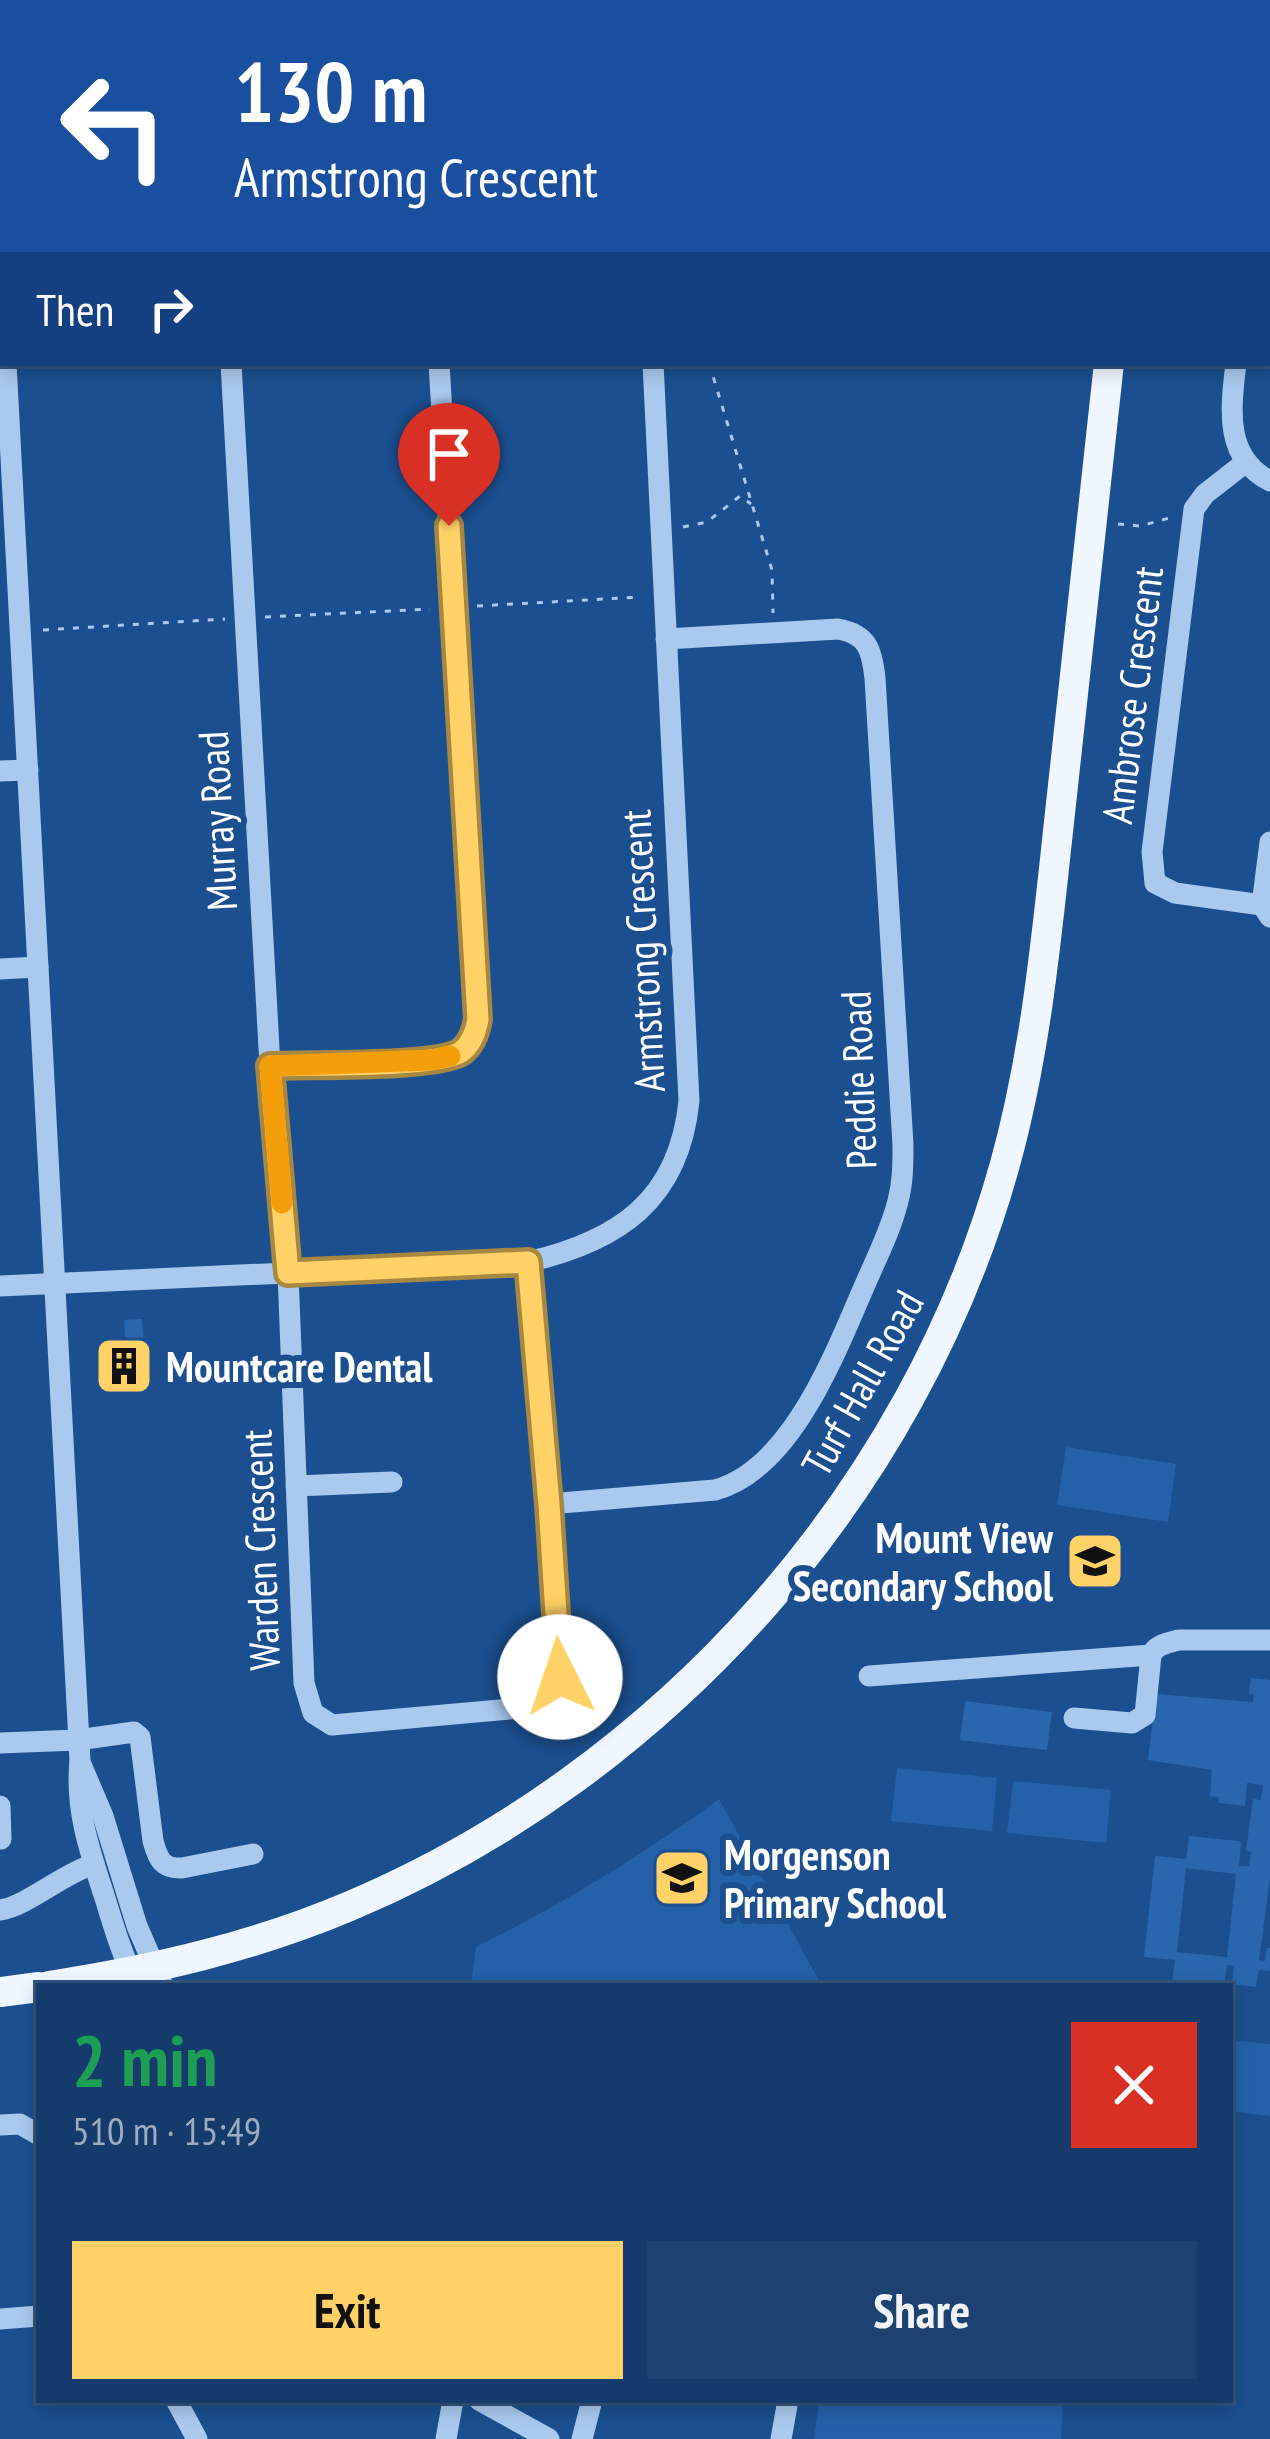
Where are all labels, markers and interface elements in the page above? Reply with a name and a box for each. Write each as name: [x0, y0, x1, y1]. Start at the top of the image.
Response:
text: 130 m: [234, 36, 427, 145]
icon: left: [36, 48, 192, 204]
text: Armstrong Crescent: [234, 142, 598, 212]
icon: right: [138, 276, 204, 342]
text: Then: [36, 280, 114, 338]
pin: [398, 403, 500, 526]
icon: arrive: [416, 421, 482, 487]
street label: Ambrose Crescent: [1089, 563, 1175, 827]
street label: Murray Road: [185, 730, 249, 912]
street label: Armstrong Crescent: [607, 808, 677, 1094]
street label: Peddie Road: [827, 990, 889, 1170]
street label: Turf Hall Road: [788, 1280, 936, 1486]
building icon: Mountcare Dental: [93, 1335, 155, 1397]
place label: Mountcare Dental: [166, 1339, 433, 1394]
street label: Warden Crescent: [228, 1428, 292, 1672]
place label: Mount View Secondary School: [793, 1510, 1054, 1613]
school or university icon: Mount View Secondary School: [1064, 1530, 1126, 1592]
position arrow: [497, 1614, 623, 1740]
place label: Morgenson Primary School: [724, 1827, 947, 1930]
school or university icon: Morgenson Primary School: [651, 1847, 713, 1909]
text: 2 min: [72, 2013, 217, 2106]
button: close: [1071, 2022, 1197, 2148]
text: 510 m · 15:49: [72, 2105, 261, 2156]
button: Exit: [72, 2241, 623, 2379]
button: Share: [647, 2241, 1197, 2379]

